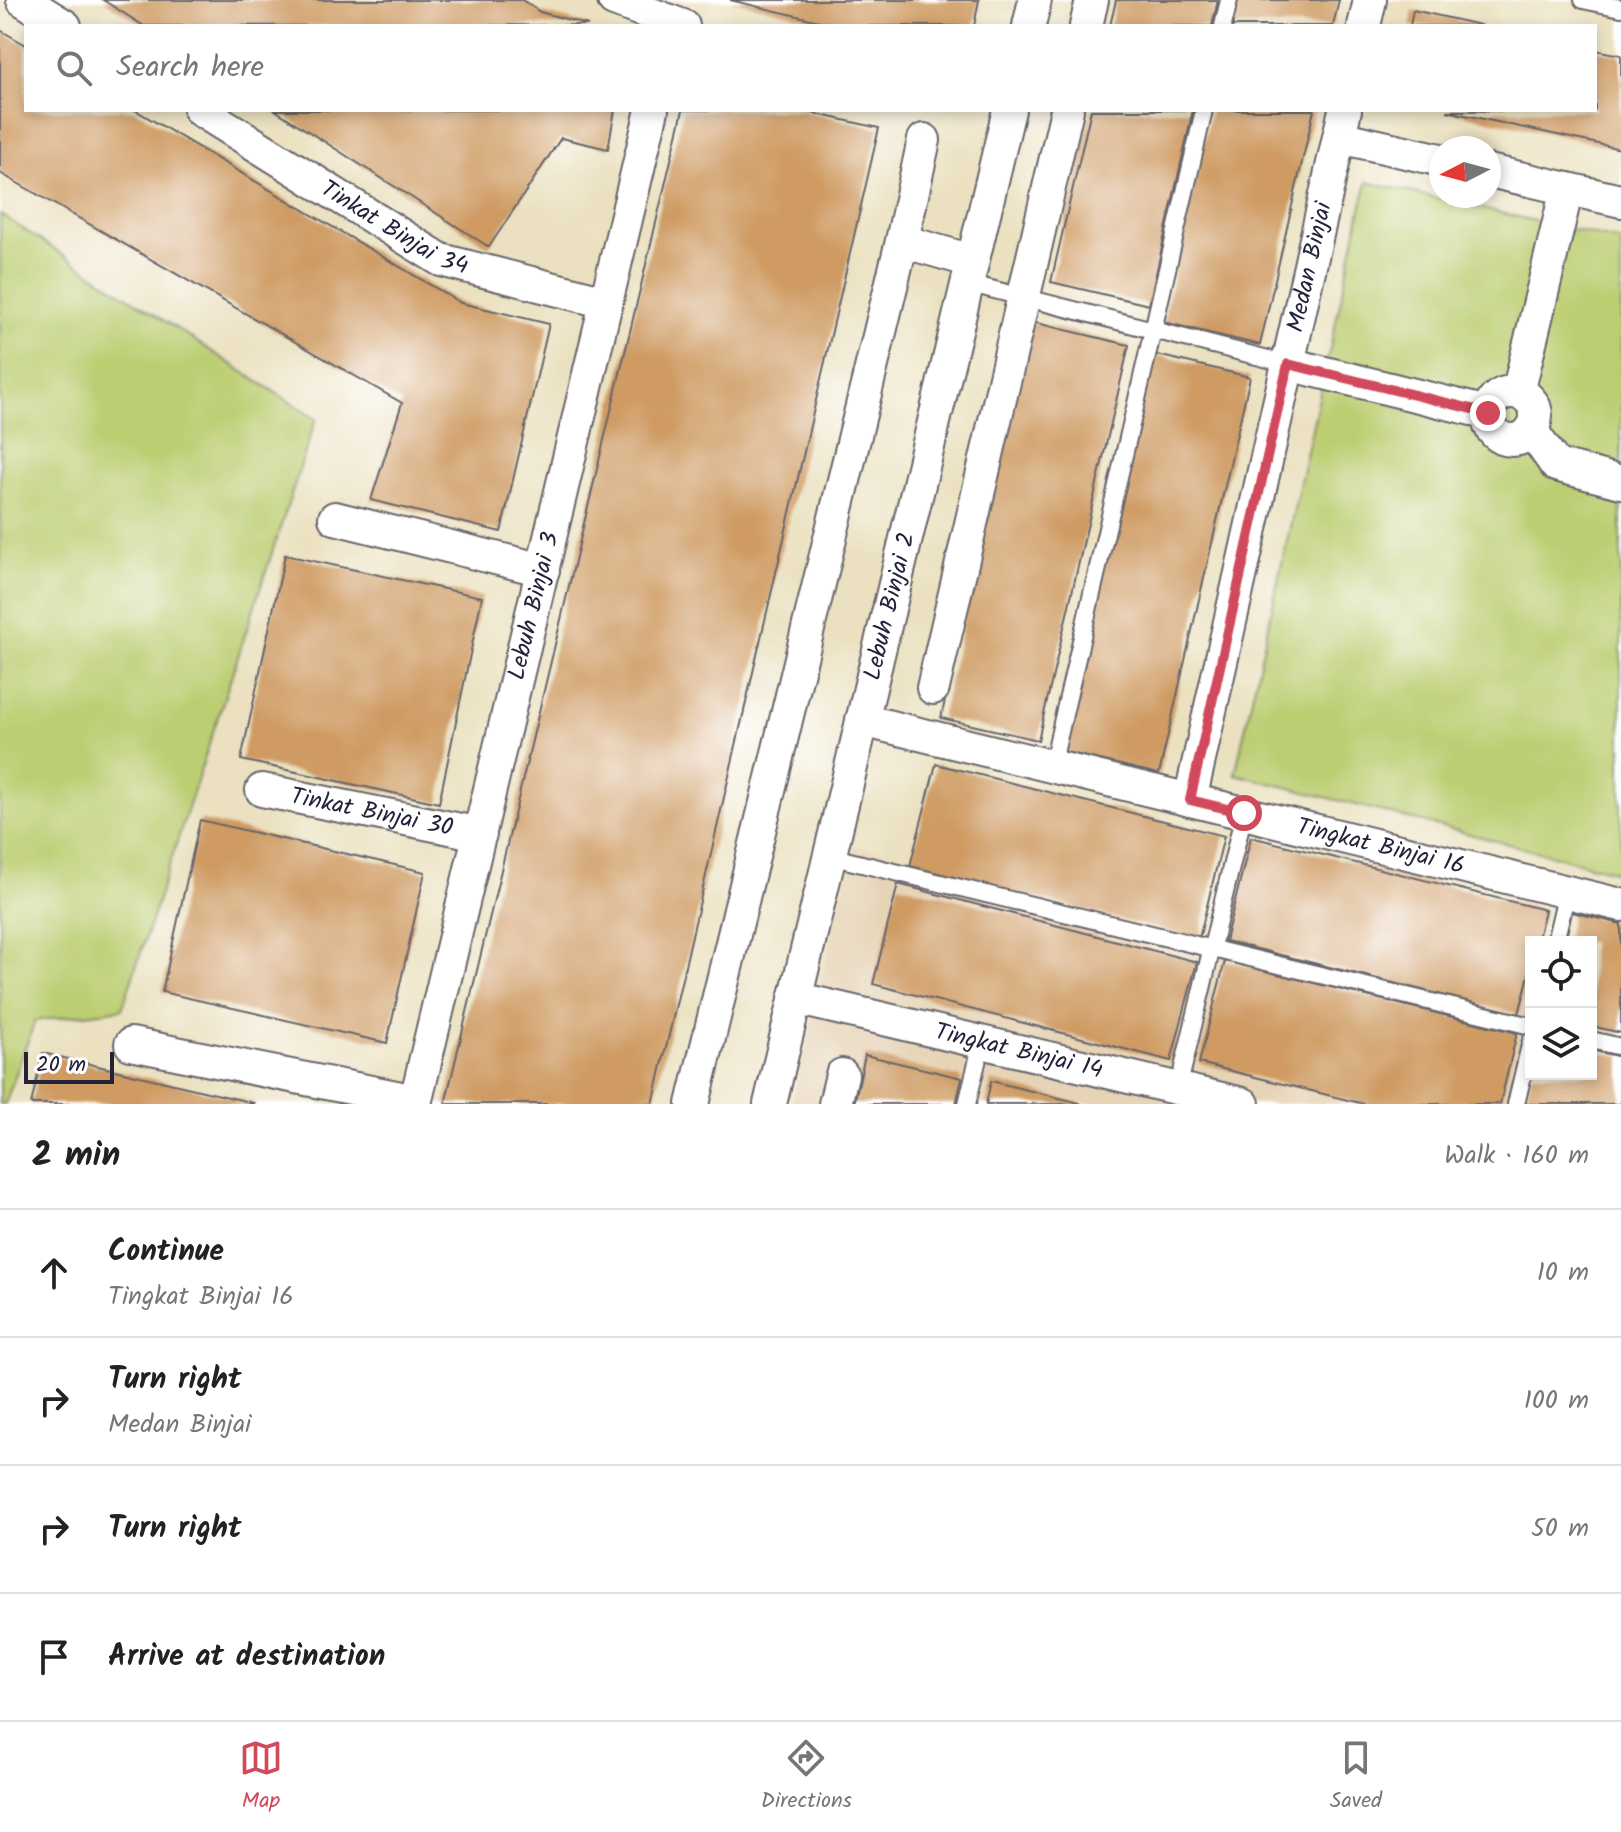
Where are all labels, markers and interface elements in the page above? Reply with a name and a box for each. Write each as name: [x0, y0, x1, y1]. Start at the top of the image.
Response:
search box: [24, 24, 1597, 112]
text: Search here: [116, 44, 264, 92]
icon: search: [52, 46, 96, 90]
north arrow: [1429, 136, 1501, 208]
street label: Tinkat Binjai 34: [313, 170, 472, 286]
street label: Medan Binjai: [1276, 197, 1343, 336]
route end: [1470, 395, 1506, 431]
street label: Lebuh Binjai 3: [497, 528, 570, 684]
street label: Lebuh Binjai 2: [853, 528, 926, 684]
street label: Tinkat Binjai 30: [287, 777, 457, 848]
route start: [1226, 795, 1262, 831]
street label: Tingkat Binjai 16: [1293, 807, 1469, 886]
map controls: [1525, 936, 1597, 1080]
button: locate: [1525, 936, 1597, 1008]
button: layers: [1525, 1008, 1597, 1080]
street label: Tingkat Binjai 14: [931, 1012, 1107, 1090]
scale bar: [24, 1048, 114, 1084]
text: 20 m: [36, 1048, 86, 1083]
text: 2 min: [32, 1129, 120, 1183]
text: Walk · 160 m: [1444, 1135, 1589, 1177]
text: Continue: [108, 1228, 224, 1276]
icon: ahead: [32, 1251, 76, 1295]
text: 10 m: [1537, 1252, 1589, 1294]
text: Tingkat Binjai 16: [108, 1276, 294, 1318]
text: Turn right: [108, 1356, 241, 1404]
icon: right: [32, 1379, 76, 1423]
text: 100 m: [1524, 1380, 1589, 1422]
text: Medan Binjai: [108, 1404, 251, 1446]
text: Turn right: [108, 1505, 241, 1553]
icon: right: [32, 1507, 76, 1551]
text: 50 m: [1531, 1508, 1589, 1550]
text: Arrive at destination: [108, 1633, 385, 1681]
icon: arrive: [32, 1635, 76, 1679]
tab: Map: [239, 1736, 283, 1819]
tab: Directions: [761, 1736, 852, 1819]
tab: Saved: [1330, 1736, 1382, 1819]

